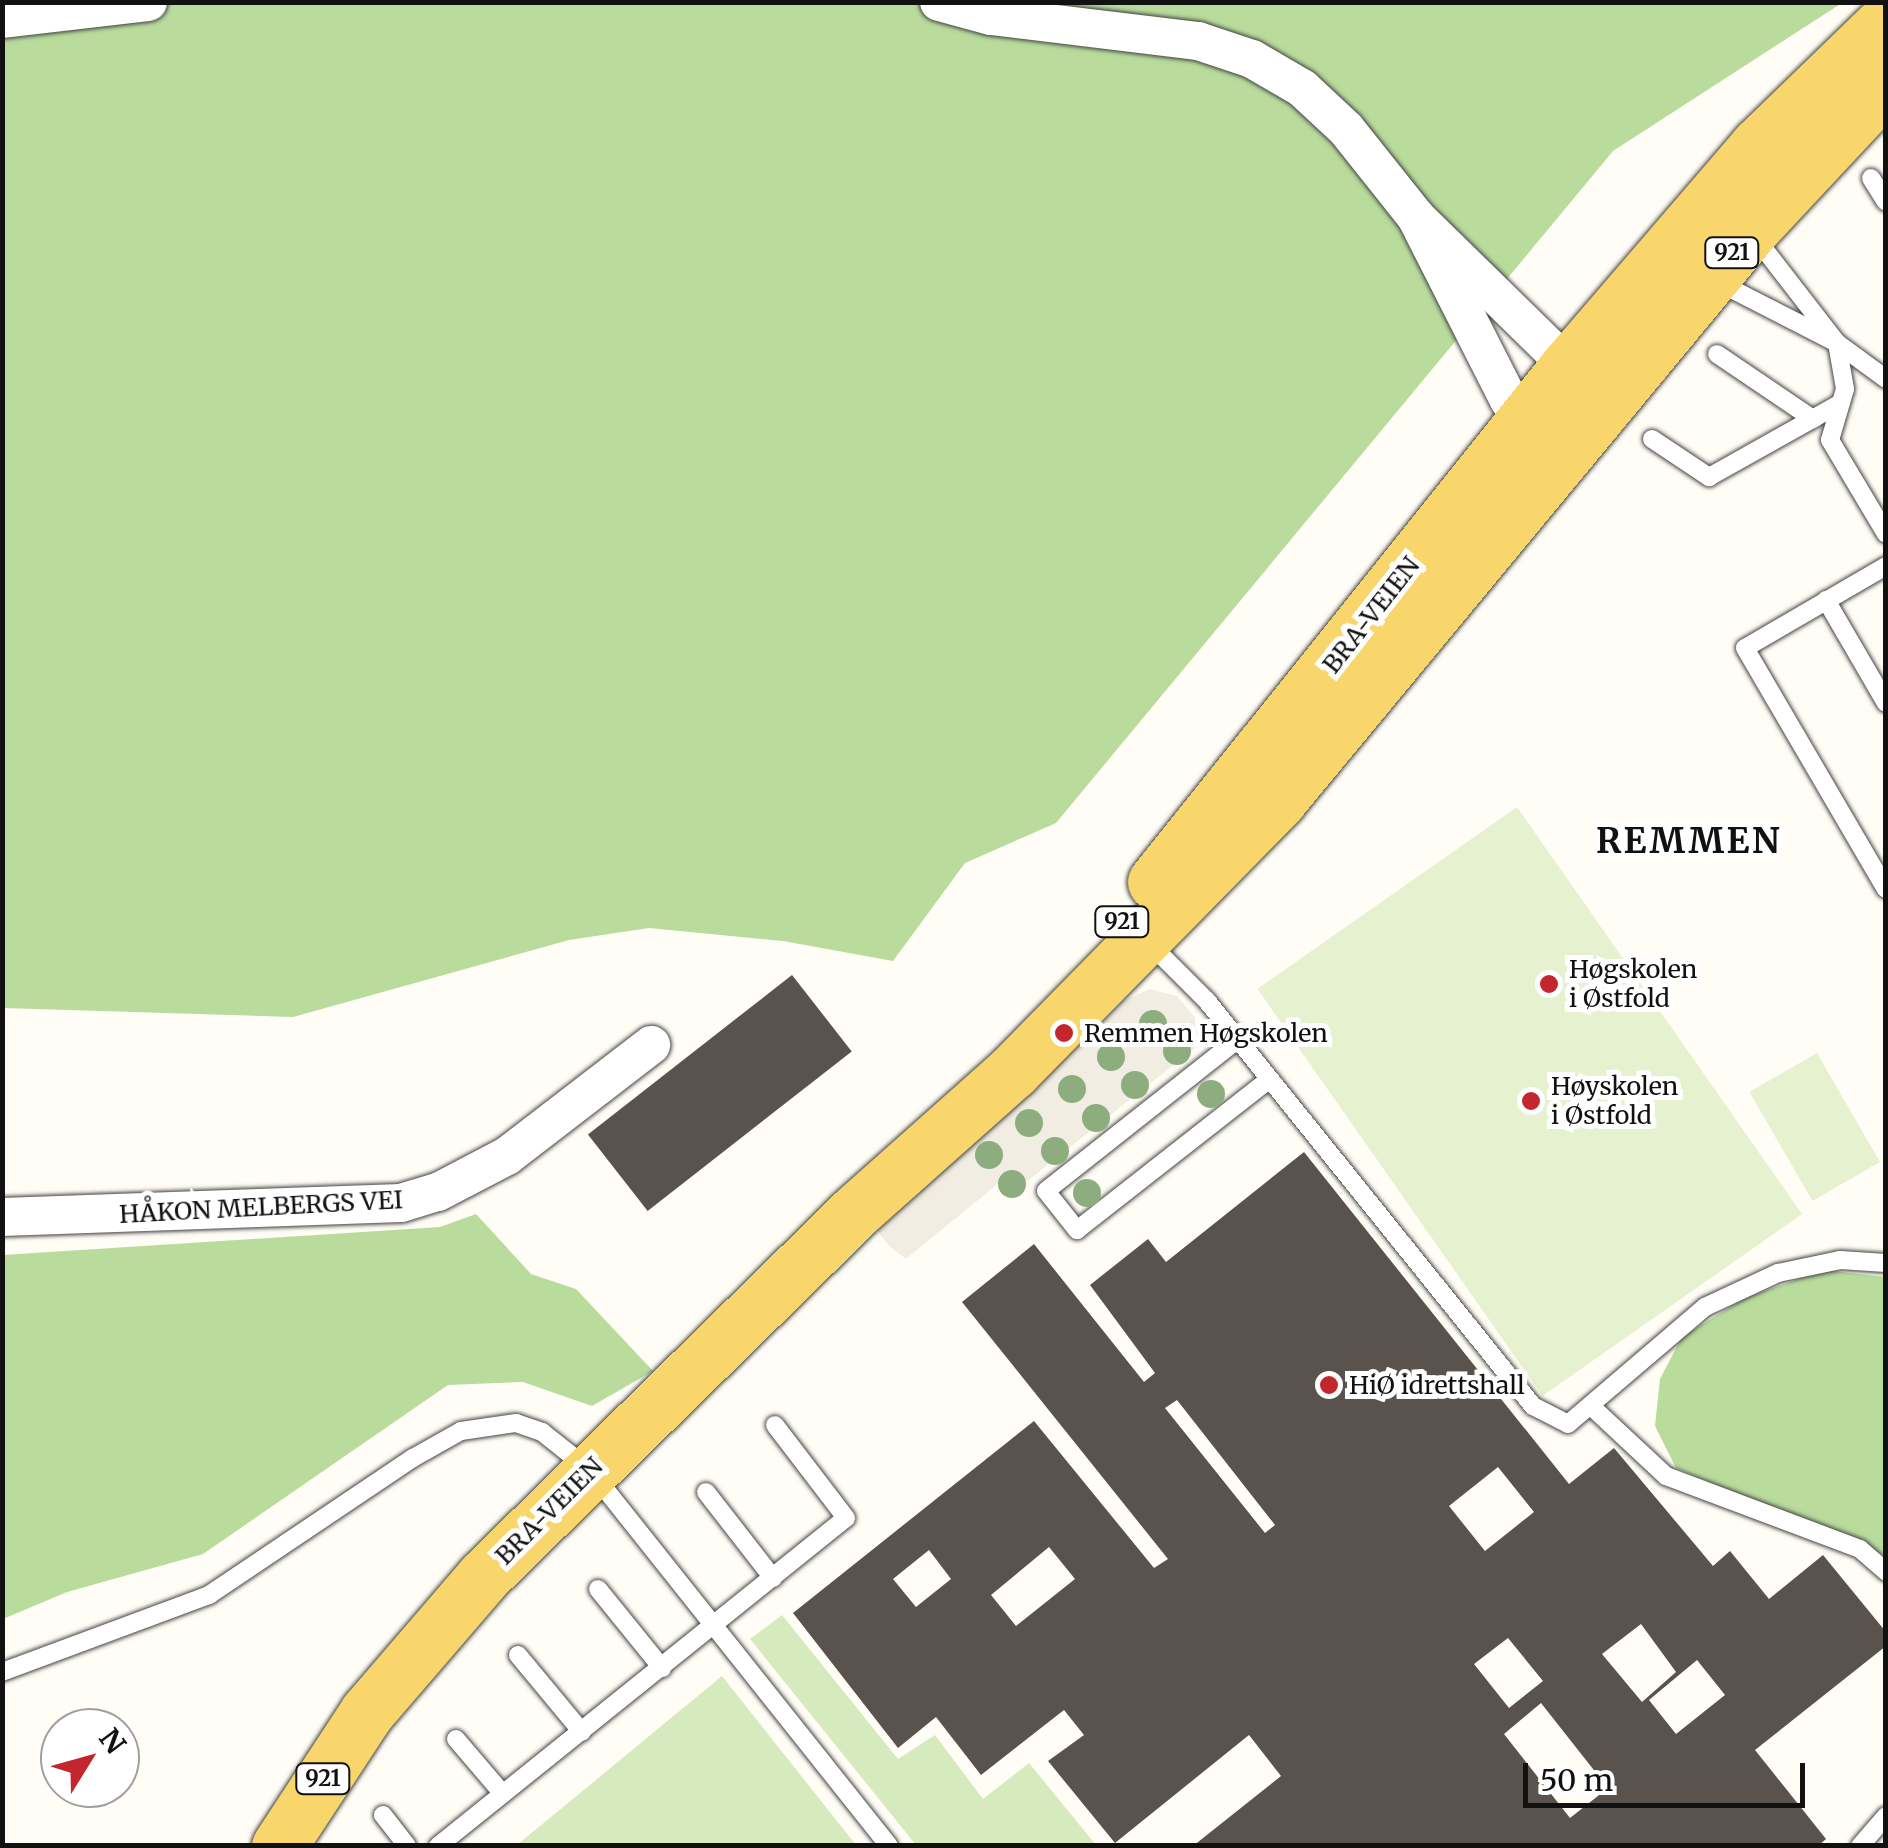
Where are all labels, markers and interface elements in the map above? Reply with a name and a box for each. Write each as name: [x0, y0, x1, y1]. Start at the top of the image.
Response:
road number: 921: [1702, 236, 1762, 270]
street label: BRA-VEIEN: [1316, 551, 1426, 679]
district label: REMMEN: [1596, 820, 1782, 862]
road number: 921: [1092, 905, 1152, 939]
place label: Høgskolen i Østfold: [1569, 955, 1697, 1014]
marker: Høgskolen i Østfold: [1538, 973, 1560, 995]
place label: Remmen Høgskolen: [1084, 1018, 1328, 1048]
marker: Remmen Høgskolen: [1053, 1022, 1075, 1044]
place label: Høyskolen i Østfold: [1551, 1072, 1678, 1131]
marker: Høyskolen i Østfold: [1520, 1090, 1542, 1112]
street label: HÅKON MELBERGS VEI: [118, 1185, 404, 1229]
place label: HiØ idrettshall: [1349, 1370, 1525, 1400]
marker: HiØ idrettshall: [1318, 1374, 1340, 1396]
street label: BRA-VEIEN: [489, 1451, 609, 1571]
north arrow: [40, 1708, 140, 1808]
text: N: [91, 1721, 133, 1761]
scale bar: [1528, 1743, 1810, 1805]
text: 50 m: [1540, 1761, 1613, 1799]
road number: 921: [293, 1762, 353, 1796]

